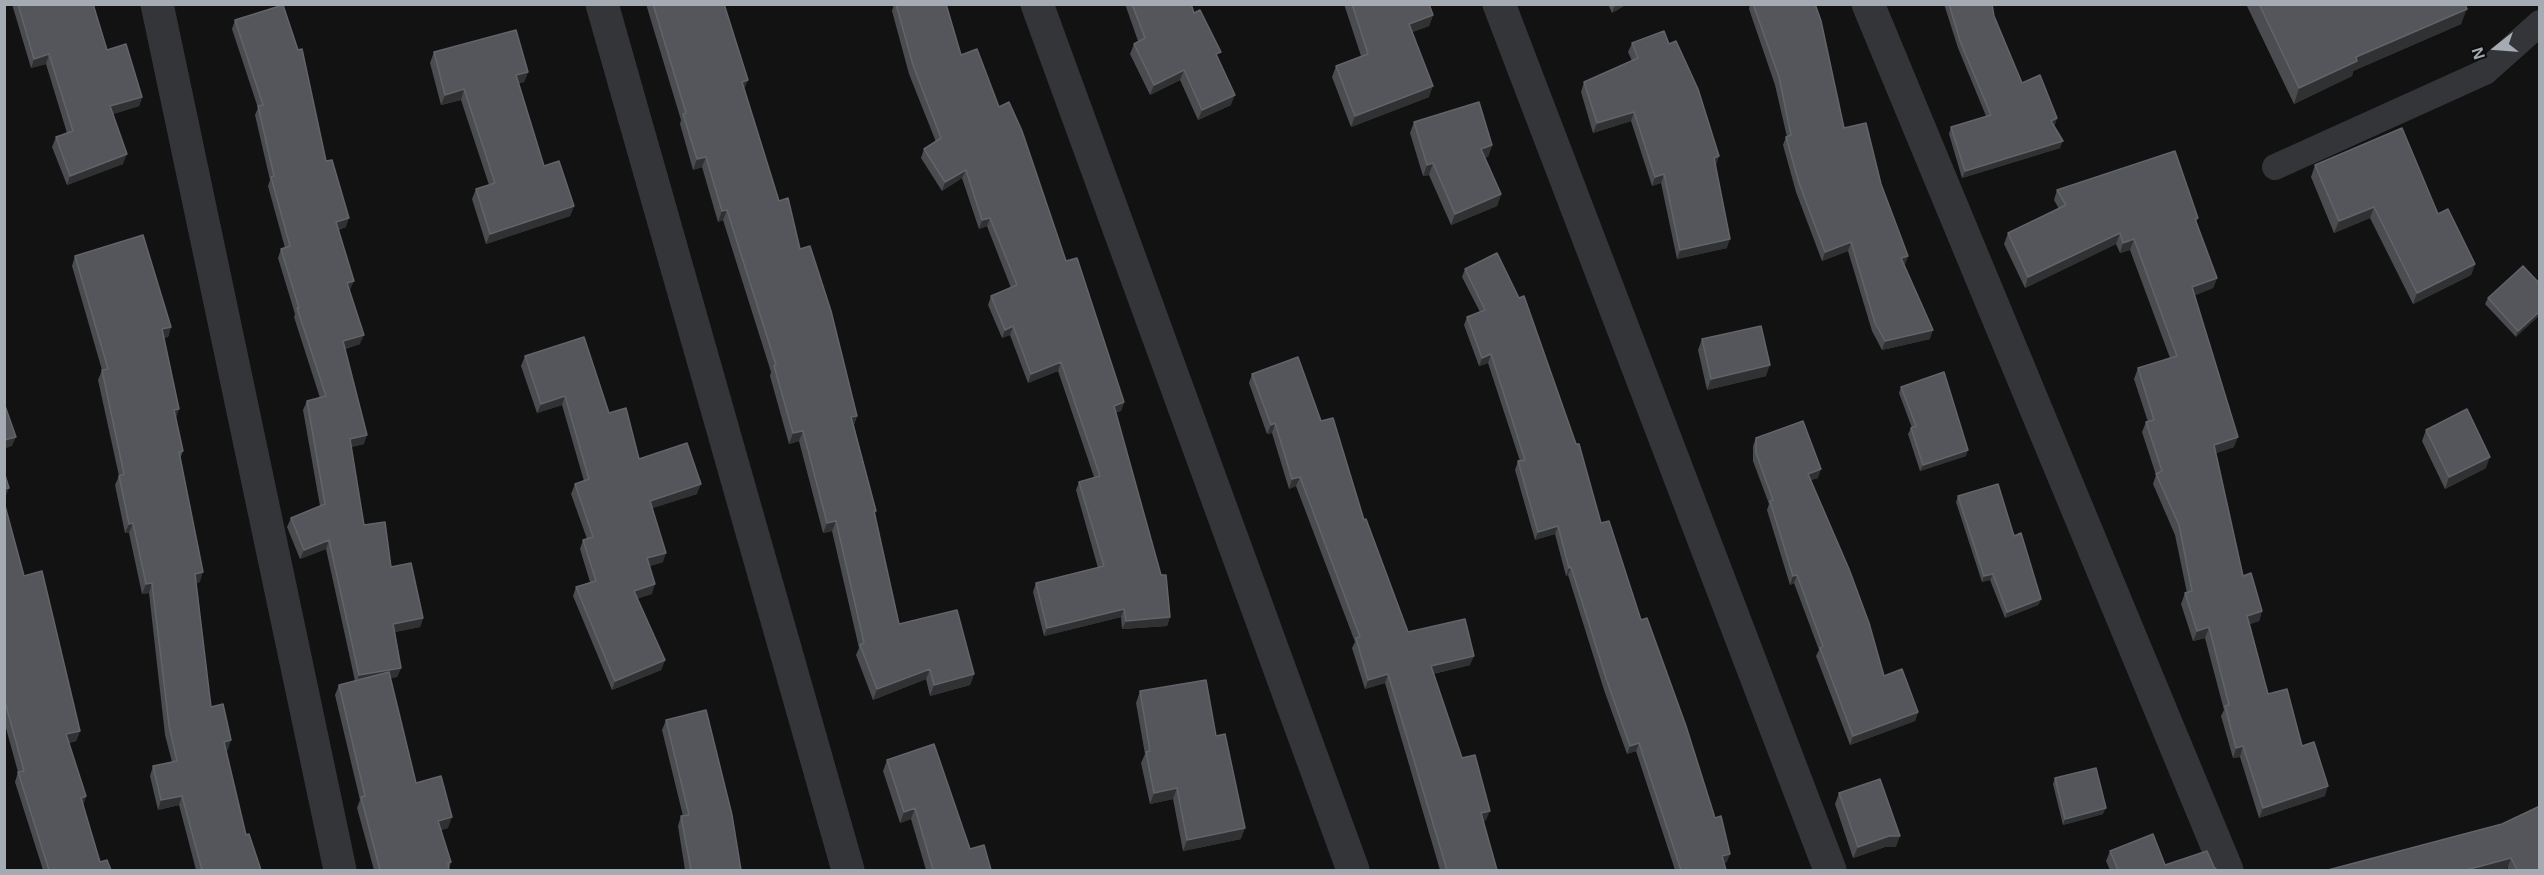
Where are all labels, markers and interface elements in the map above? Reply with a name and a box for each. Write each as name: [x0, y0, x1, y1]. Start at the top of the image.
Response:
north arrow: [2466, 18, 2526, 78]
text: N: [2468, 45, 2488, 61]

